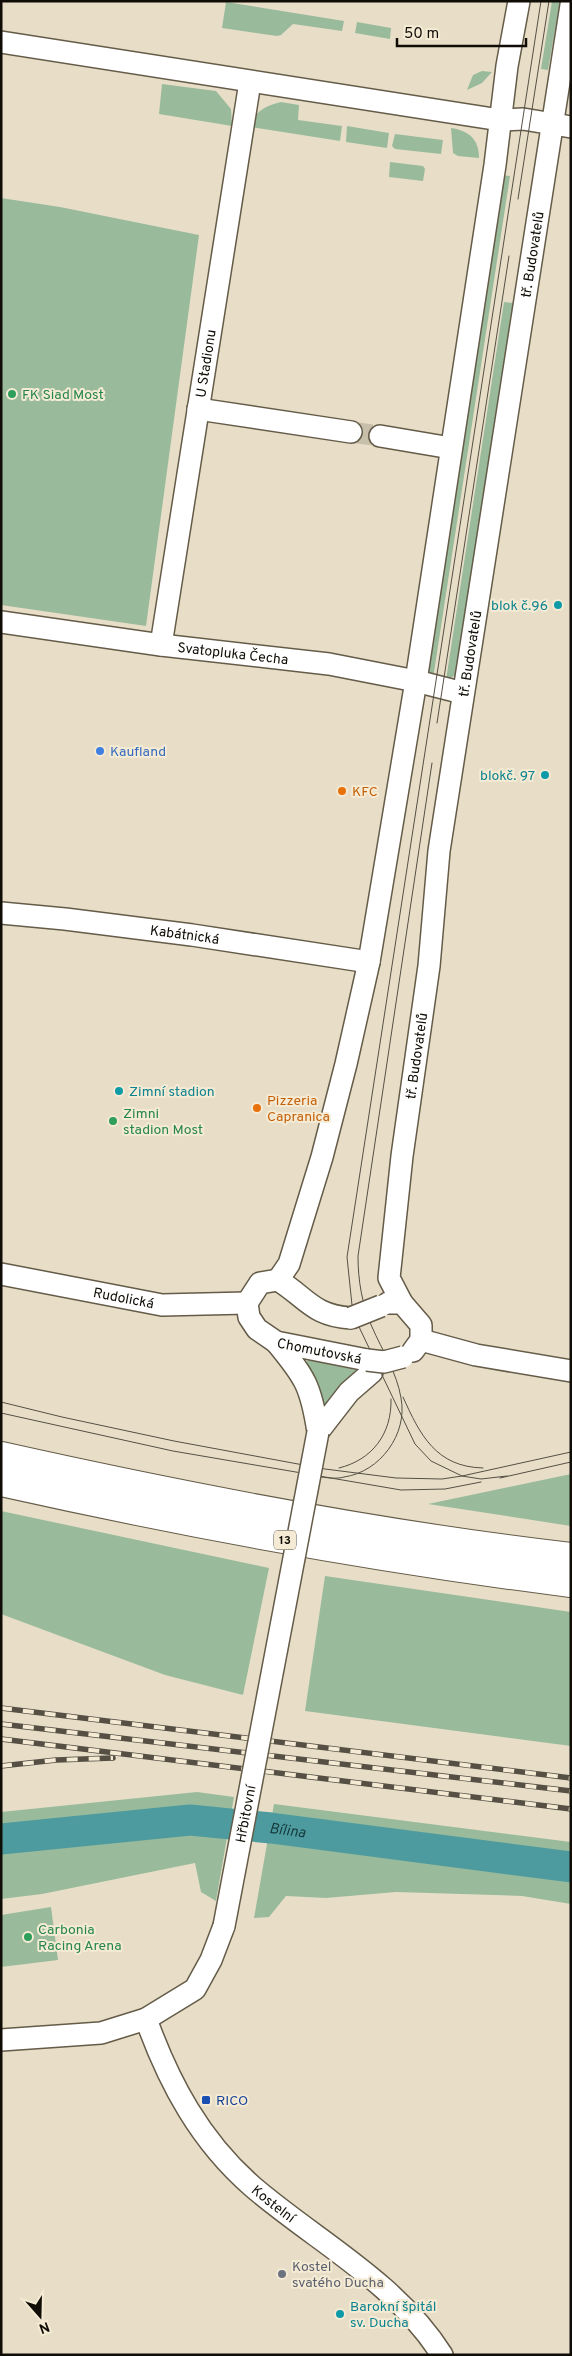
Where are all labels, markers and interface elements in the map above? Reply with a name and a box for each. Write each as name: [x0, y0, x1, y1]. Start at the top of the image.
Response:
scale bar: [397, 15, 526, 47]
text: 50 m: [404, 25, 439, 44]
street label: tř. Budovatelů: [518, 210, 549, 299]
street label: U Stadionu: [193, 328, 221, 399]
place label: FK Siad Most: [22, 387, 104, 404]
marker: FK Siad Most: [6, 388, 18, 400]
place label: blok č.96: [491, 598, 548, 615]
marker: blok č.96: [552, 599, 564, 611]
street label: tř. Budovatelů: [456, 609, 486, 698]
street label: Svatopluka Čecha: [176, 640, 289, 669]
place label: Kaufland: [110, 744, 166, 761]
marker: Kaufland: [94, 745, 106, 757]
place label: blokč. 97: [480, 768, 535, 785]
marker: blokč. 97: [539, 769, 551, 781]
place label: KFC: [352, 784, 378, 801]
marker: KFC: [336, 785, 348, 797]
street label: Kabátnická: [149, 923, 220, 949]
street label: tř. Budovatelů: [403, 1012, 432, 1100]
place label: Zimní stadion: [129, 1084, 215, 1101]
marker: Zimní stadion: [113, 1085, 125, 1097]
place label: Pizzeria Capranica: [267, 1093, 330, 1126]
marker: Pizzeria Capranica: [251, 1102, 263, 1114]
place label: Zimni stadion Most: [123, 1106, 203, 1139]
marker: Zimni stadion Most: [107, 1115, 119, 1127]
street label: Rudolická: [92, 1285, 155, 1313]
street label: Chomutovská: [275, 1335, 363, 1369]
road number: 13: [274, 1530, 296, 1550]
street label: Hřbitovní: [233, 1783, 261, 1845]
water label: Bílina: [268, 1820, 307, 1843]
place label: Carbonia Racing Arena: [38, 1922, 122, 1955]
marker: Carbonia Racing Arena: [22, 1931, 34, 1943]
place label: RICO: [216, 2093, 248, 2110]
marker: RICO: [200, 2094, 212, 2106]
street label: Kostelní: [247, 2182, 299, 2228]
place label: Kostel svatého Ducha: [292, 2259, 384, 2292]
marker: Kostel svatého Ducha: [276, 2268, 288, 2280]
north arrow: [15, 2291, 65, 2341]
place label: Barokní špitál sv. Ducha: [350, 2299, 436, 2332]
marker: Barokní špitál sv. Ducha: [334, 2308, 346, 2320]
text: N: [36, 2317, 52, 2337]

